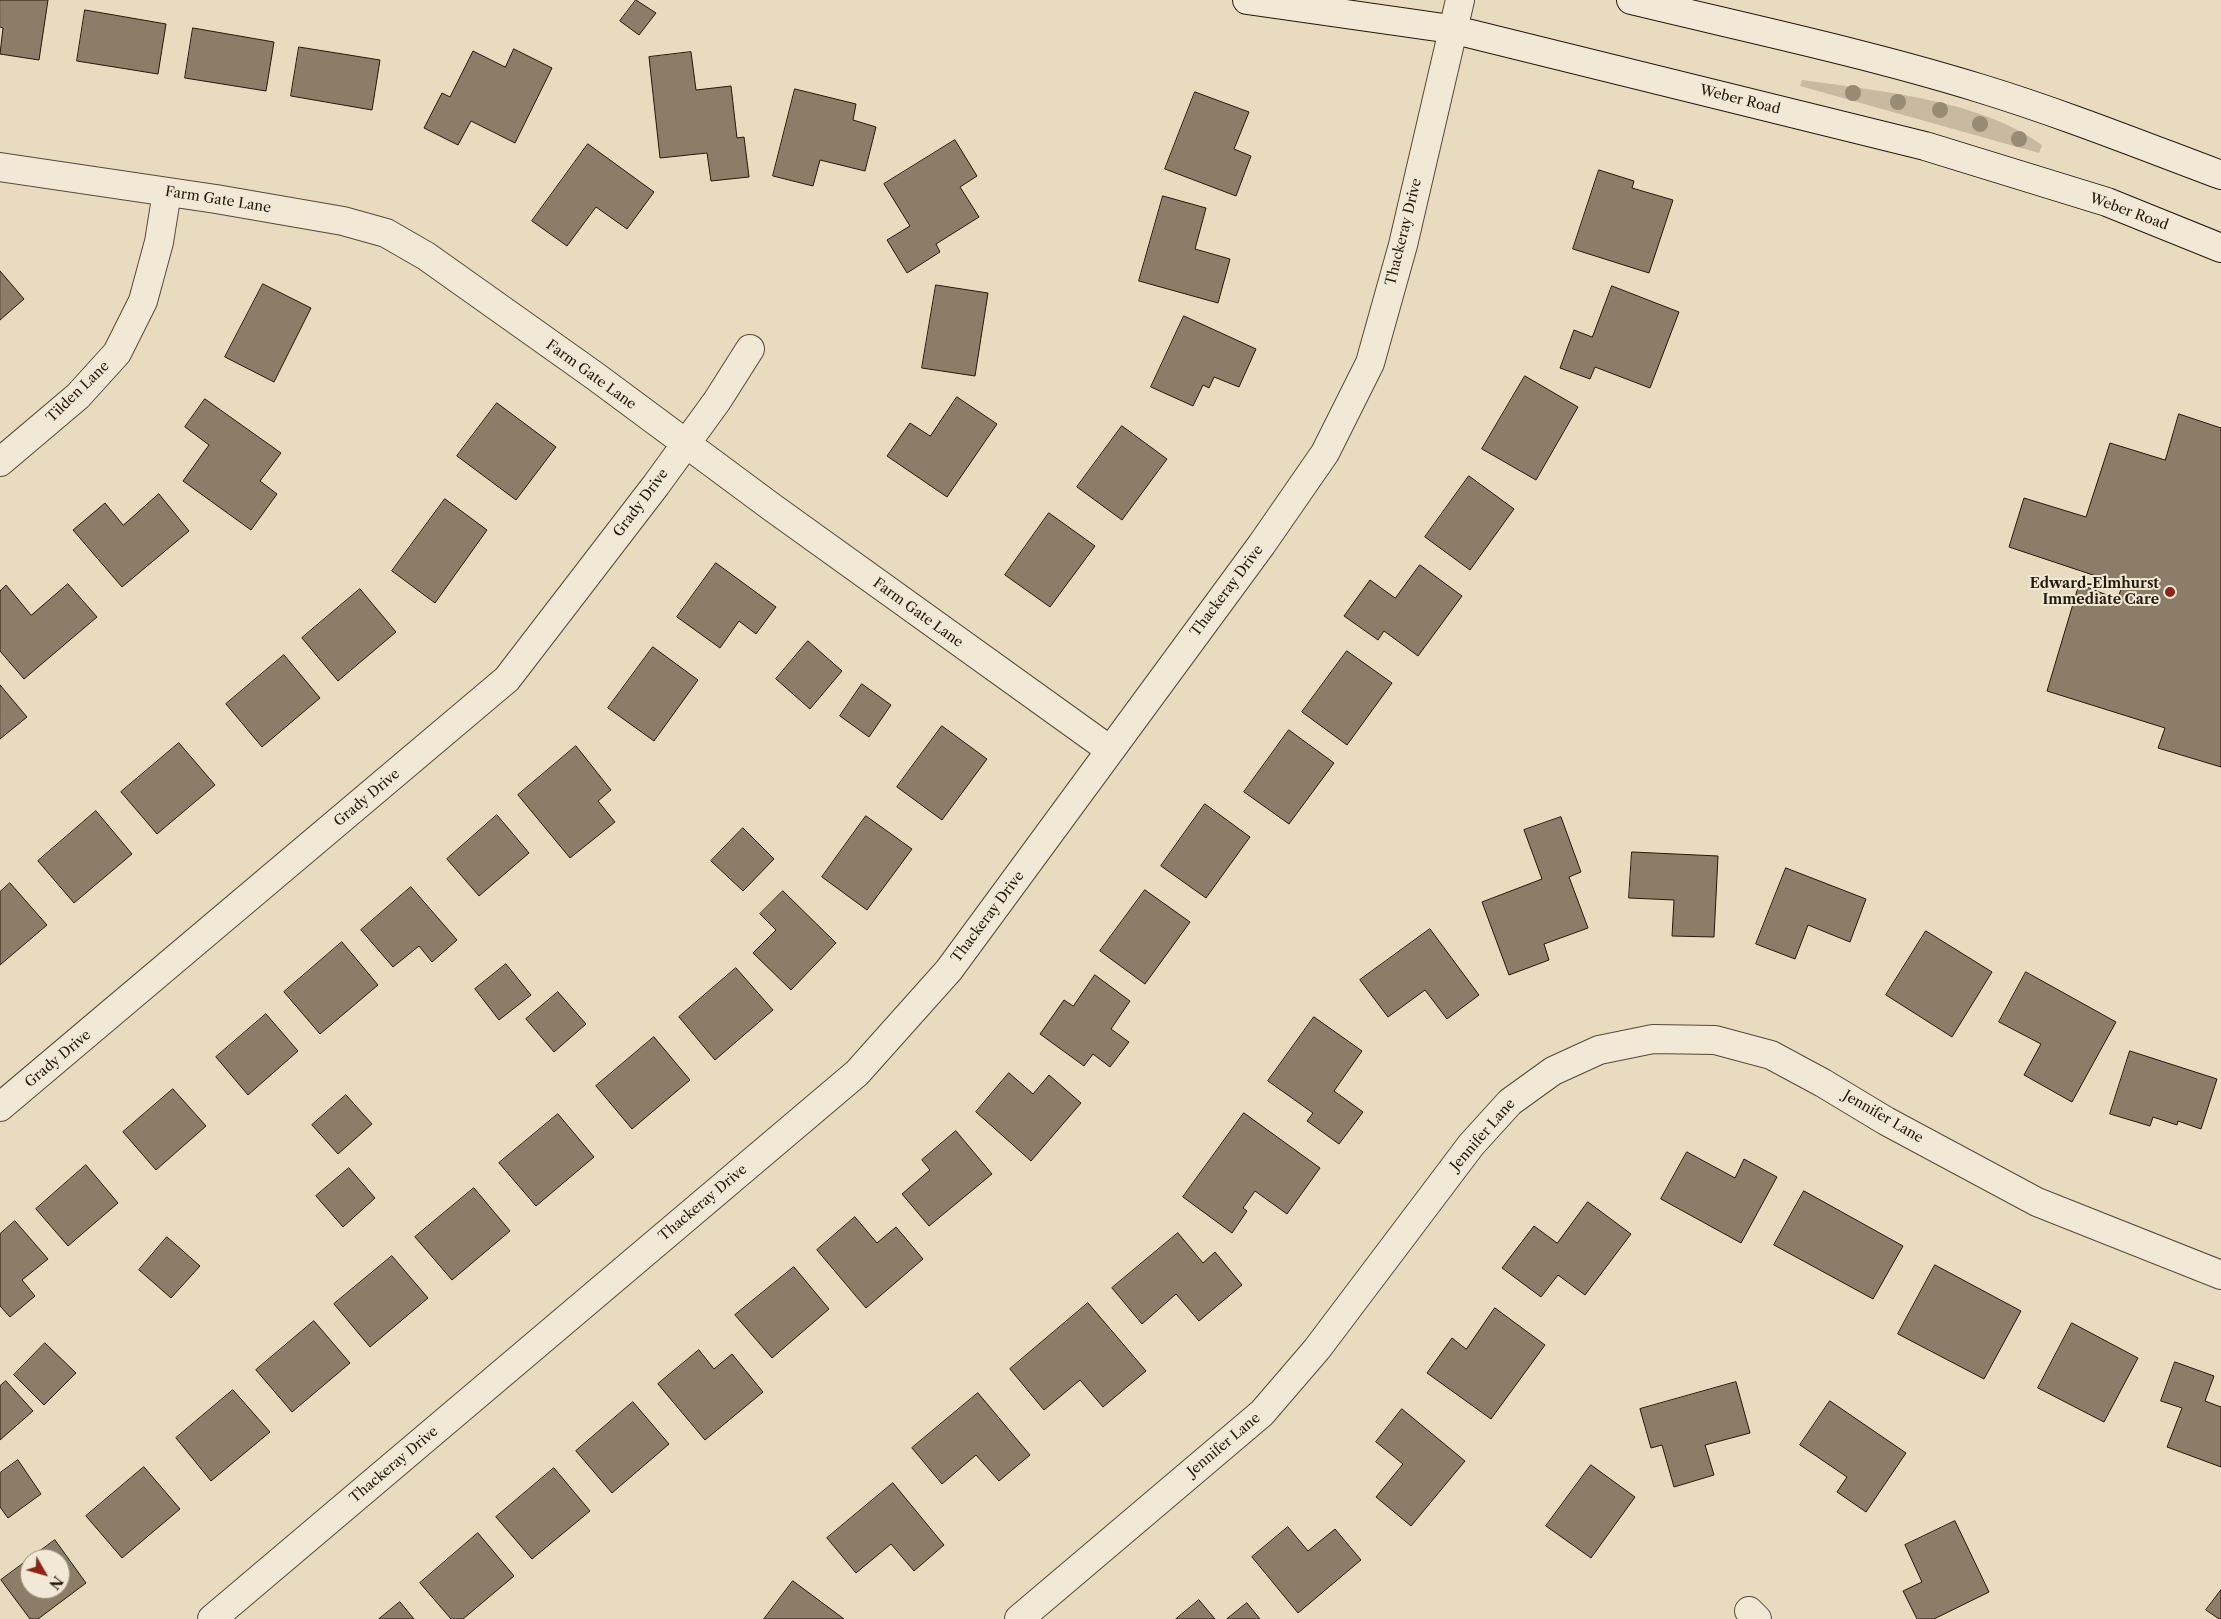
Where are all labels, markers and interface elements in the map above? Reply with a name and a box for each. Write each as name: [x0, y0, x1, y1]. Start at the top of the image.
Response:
street label: Weber Road: [1698, 82, 1782, 118]
street label: Thackeray Drive: [1383, 177, 1425, 287]
street label: Farm Gate Lane: [164, 183, 272, 217]
street label: Weber Road: [2087, 190, 2171, 234]
street label: Farm Gate Lane: [543, 337, 639, 413]
street label: Tilden Lane: [43, 358, 113, 426]
street label: Grady Drive: [610, 466, 672, 540]
street label: Thackeray Drive: [1187, 542, 1267, 640]
street label: Farm Gate Lane: [870, 575, 966, 651]
place label: Edward-Elmhurst Immediate Care: [2030, 576, 2159, 608]
marker: Edward-Elmhurst Immediate Care: [2163, 585, 2177, 599]
street label: Grady Drive: [331, 766, 403, 830]
street label: Thackeray Drive: [948, 868, 1028, 966]
street label: Grady Drive: [22, 1027, 94, 1091]
street label: Jennifer Lane: [1840, 1087, 1926, 1147]
street label: Jennifer Lane: [1447, 1096, 1519, 1174]
street label: Thackeray Drive: [655, 1161, 751, 1245]
street label: Jennifer Lane: [1184, 1410, 1264, 1480]
street label: Thackeray Drive: [346, 1423, 442, 1507]
north arrow: [20, 1549, 70, 1599]
text: N: [45, 1572, 67, 1593]

